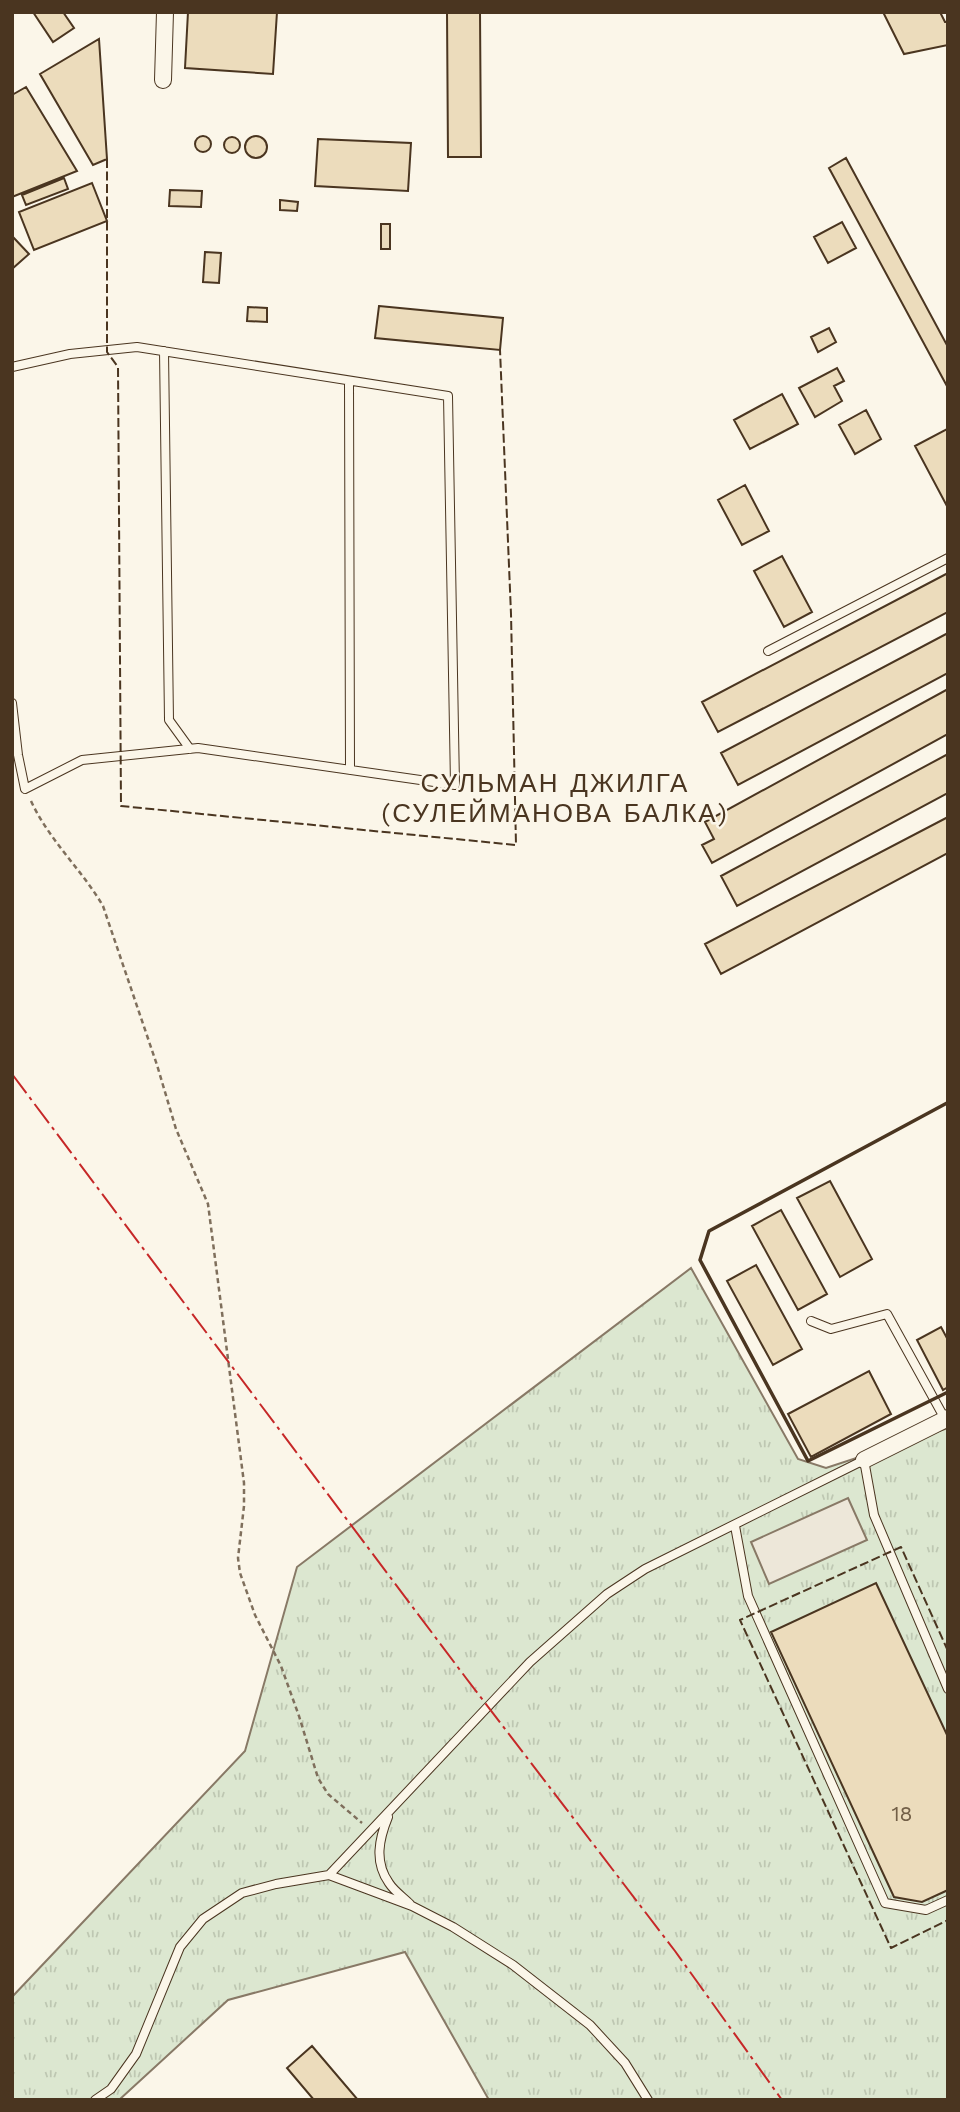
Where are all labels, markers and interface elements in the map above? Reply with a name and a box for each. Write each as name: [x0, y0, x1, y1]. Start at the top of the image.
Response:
district label: СУЛЬМАН ДЖИЛГА (СУЛЕЙМАНОВА БАЛКА): [381, 768, 729, 828]
house number: 18: [891, 1801, 913, 1826]

